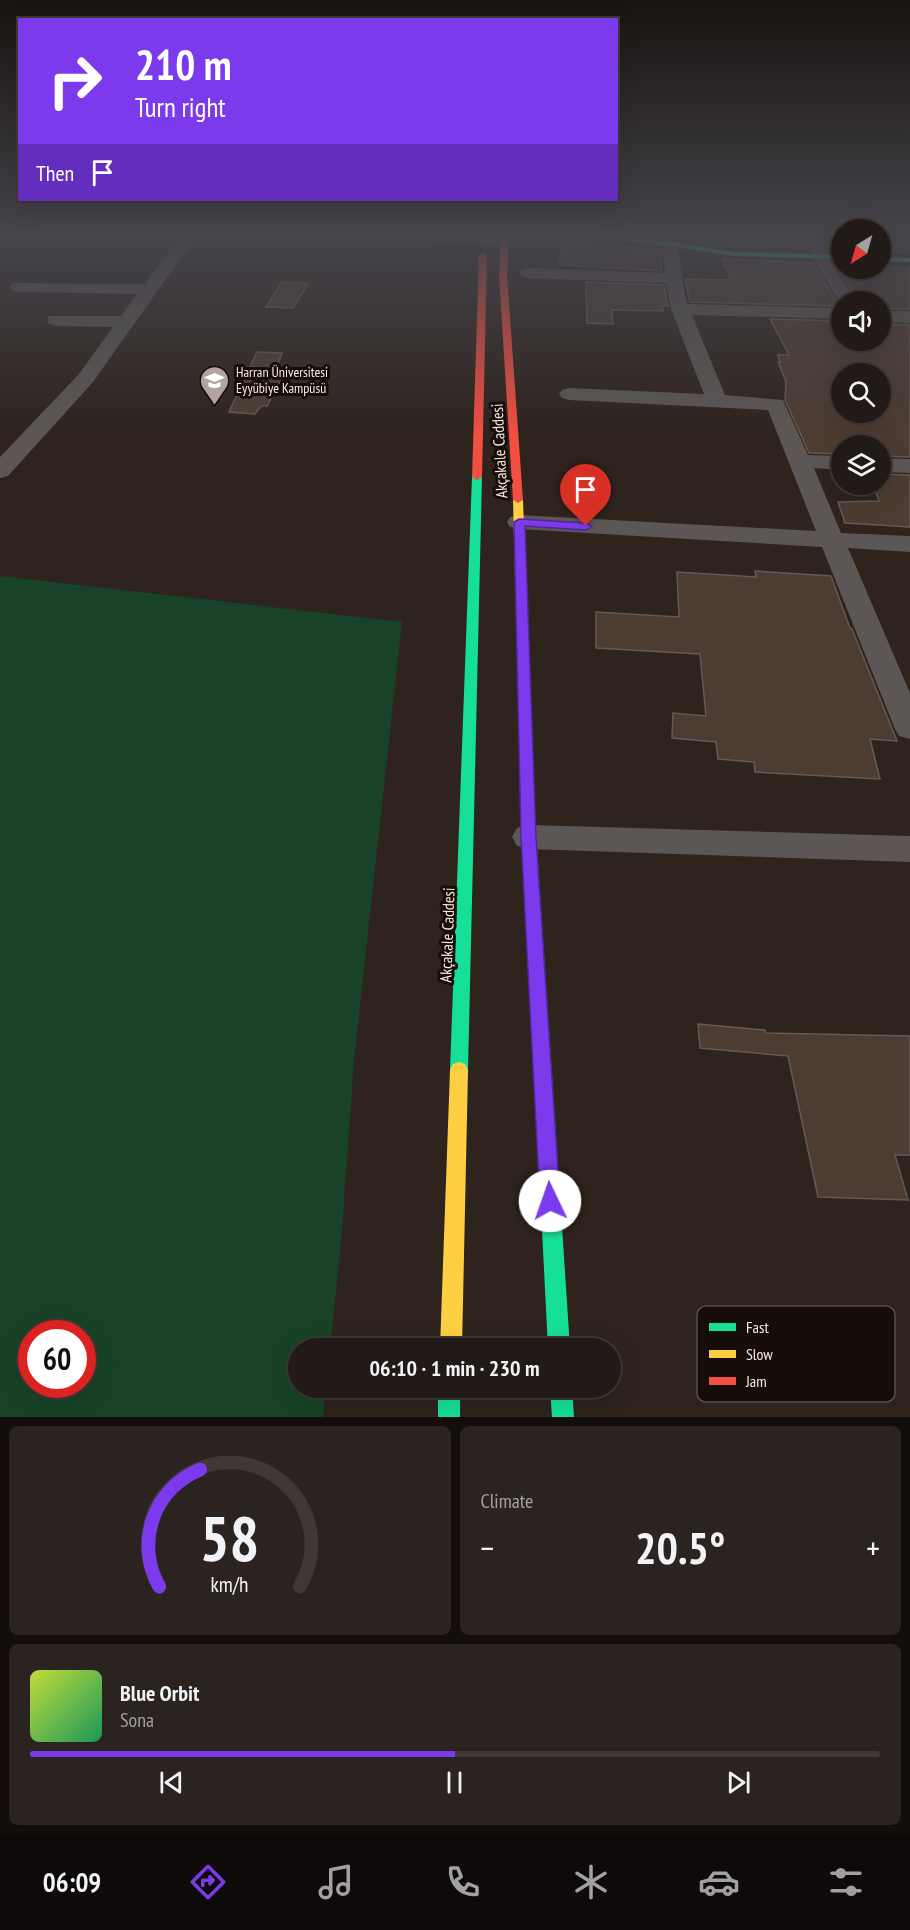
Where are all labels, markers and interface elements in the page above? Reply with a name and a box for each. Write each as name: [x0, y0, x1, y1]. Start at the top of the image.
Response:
text: 210 m: [135, 37, 232, 92]
icon: right: [36, 42, 114, 120]
text: Turn right: [135, 90, 226, 124]
icon: arrive: [86, 156, 119, 189]
text: Then: [36, 159, 74, 187]
north arrow: [831, 219, 891, 279]
map controls: [831, 219, 891, 495]
button: sound: [831, 291, 891, 351]
place label: Harran Üniversitesi Eyyübiye Kampüsü: [236, 363, 328, 397]
button: search: [831, 363, 891, 423]
school or university icon: Harran Üniversitesi Eyyübiye Kampüsü: [199, 364, 231, 406]
street label: Akçakale Caddesi: [487, 403, 511, 499]
button: layers: [831, 435, 891, 495]
pin: [560, 464, 611, 526]
icon: arrive: [569, 473, 602, 506]
street label: Akçakale Caddesi: [435, 887, 459, 983]
position arrow: [518, 1169, 582, 1233]
legend: [697, 1306, 895, 1402]
text: Fast: [746, 1317, 769, 1337]
speed limit sign: 60: [18, 1320, 96, 1398]
text: Slow: [746, 1344, 773, 1364]
text: 06:10 · 1 min · 230 m: [369, 1354, 540, 1382]
text: Jam: [745, 1371, 767, 1391]
text: Climate: [481, 1488, 533, 1514]
text: 58: [200, 1497, 260, 1578]
text: 20.5°: [635, 1518, 725, 1576]
text: −: [481, 1526, 494, 1569]
text: +: [866, 1526, 880, 1569]
text: km/h: [211, 1571, 249, 1599]
text: Blue Orbit: [120, 1679, 199, 1707]
text: Sona: [120, 1707, 154, 1733]
icon: previous: [155, 1766, 188, 1799]
icon: pause: [438, 1766, 471, 1799]
icon: next: [722, 1766, 755, 1799]
icon: directions: [187, 1861, 229, 1903]
icon: music: [315, 1861, 357, 1903]
icon: phone: [442, 1861, 484, 1903]
icon: climate: [570, 1861, 612, 1903]
icon: car: [698, 1861, 740, 1903]
icon: filters: [825, 1861, 867, 1903]
text: 06:09: [43, 1865, 101, 1899]

